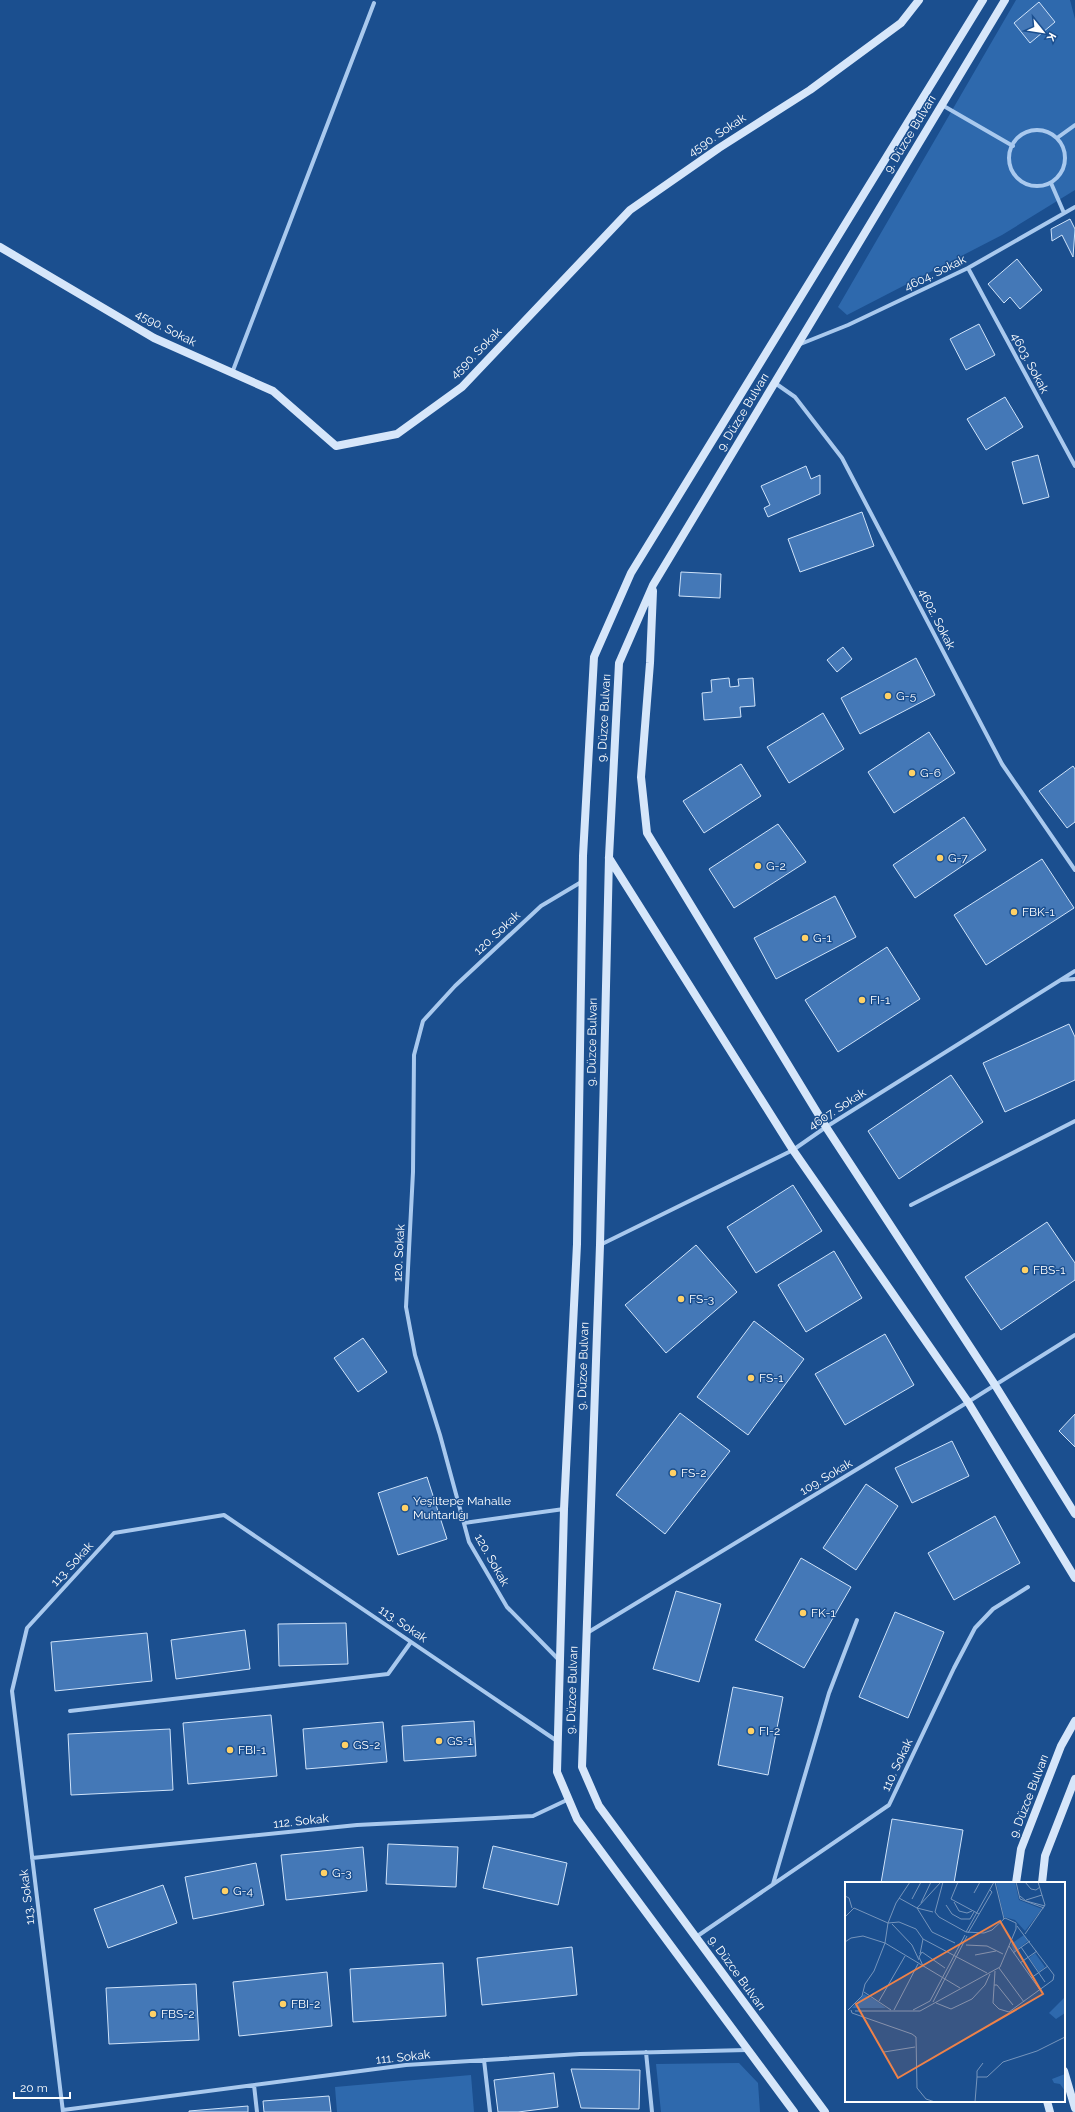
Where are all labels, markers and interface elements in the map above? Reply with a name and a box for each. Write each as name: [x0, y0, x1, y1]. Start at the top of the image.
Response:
north arrow: [1023, 12, 1063, 52]
text: K: [1043, 30, 1059, 44]
street label: 9. Düzce Bulvarı: [881, 93, 939, 175]
street label: 4590. Sokak: [686, 110, 749, 159]
street label: 4604. Sokak: [902, 252, 969, 294]
street label: 4590. Sokak: [133, 307, 199, 350]
street label: 4590. Sokak: [448, 324, 505, 381]
street label: 4603. Sokak: [1008, 330, 1052, 396]
street label: 9. Düzce Bulvarı: [714, 371, 772, 453]
street label: 4602. Sokak: [916, 586, 959, 652]
street label: 9. Düzce Bulvarı: [595, 674, 613, 762]
place label: G-5: [896, 689, 917, 703]
marker: G-5: [883, 691, 893, 701]
place label: G-6: [920, 766, 941, 780]
marker: G-6: [907, 768, 917, 778]
place label: G-7: [948, 851, 968, 865]
marker: G-7: [935, 853, 945, 863]
place label: G-2: [766, 859, 786, 873]
marker: G-2: [753, 861, 763, 871]
place label: FBK-1: [1022, 905, 1055, 919]
marker: FBK-1: [1009, 907, 1019, 917]
street label: 120. Sokak: [471, 908, 523, 958]
place label: G-1: [813, 931, 832, 945]
marker: G-1: [800, 933, 810, 943]
place label: FI-1: [870, 993, 890, 1007]
marker: FI-1: [857, 995, 867, 1005]
street label: 9. Düzce Bulvarı: [584, 998, 600, 1086]
street label: 4607. Sokak: [806, 1085, 869, 1133]
street label: 120. Sokak: [390, 1223, 408, 1282]
place label: FBS-1: [1033, 1263, 1065, 1277]
marker: FBS-1: [1020, 1265, 1030, 1275]
place label: FS-3: [689, 1292, 714, 1306]
marker: FS-3: [676, 1294, 686, 1304]
street label: 9. Düzce Bulvarı: [574, 1322, 592, 1410]
place label: FS-1: [759, 1371, 783, 1385]
marker: FS-1: [746, 1373, 756, 1383]
street label: 109. Sokak: [797, 1456, 855, 1498]
place label: FS-2: [681, 1466, 706, 1480]
marker: FS-2: [668, 1468, 678, 1478]
place label: Yeşiltepe Mahalle Muhtarlığı: [413, 1494, 511, 1522]
marker: Yeşiltepe Mahalle Muhtarlığı: [400, 1503, 410, 1513]
street label: 120. Sokak: [472, 1531, 512, 1589]
street label: 113. Sokak: [48, 1538, 97, 1589]
street label: 113. Sokak: [376, 1603, 431, 1646]
place label: FK-1: [811, 1606, 836, 1620]
marker: FK-1: [798, 1608, 808, 1618]
street label: 9. Düzce Bulvarı: [563, 1646, 581, 1734]
place label: FI-2: [759, 1724, 780, 1738]
marker: FI-2: [746, 1726, 756, 1736]
place label: GS-1: [447, 1734, 473, 1748]
marker: GS-1: [434, 1736, 444, 1746]
street label: 110. Sokak: [879, 1736, 916, 1794]
place label: GS-2: [353, 1738, 380, 1752]
marker: GS-2: [340, 1740, 350, 1750]
place label: FBI-1: [238, 1743, 266, 1757]
marker: FBI-1: [225, 1745, 235, 1755]
street label: 9. Düzce Bulvarı: [1007, 1752, 1051, 1840]
street label: 112. Sokak: [273, 1811, 330, 1831]
place label: G-3: [332, 1866, 352, 1880]
street label: 113. Sokak: [17, 1868, 37, 1925]
marker: G-3: [319, 1868, 329, 1878]
inset map: [845, 1882, 1065, 2102]
place label: G-4: [233, 1884, 254, 1898]
marker: G-4: [220, 1886, 230, 1896]
street label: 9. Düzce Bulvarı: [705, 1933, 769, 2013]
place label: FBI-2: [291, 1997, 320, 2011]
marker: FBI-2: [278, 1999, 288, 2009]
place label: FBS-2: [161, 2007, 195, 2021]
marker: FBS-2: [148, 2009, 158, 2019]
street label: 111. Sokak: [375, 2047, 431, 2067]
scale bar: [14, 2074, 70, 2100]
text: 20 m: [20, 2081, 48, 2095]

